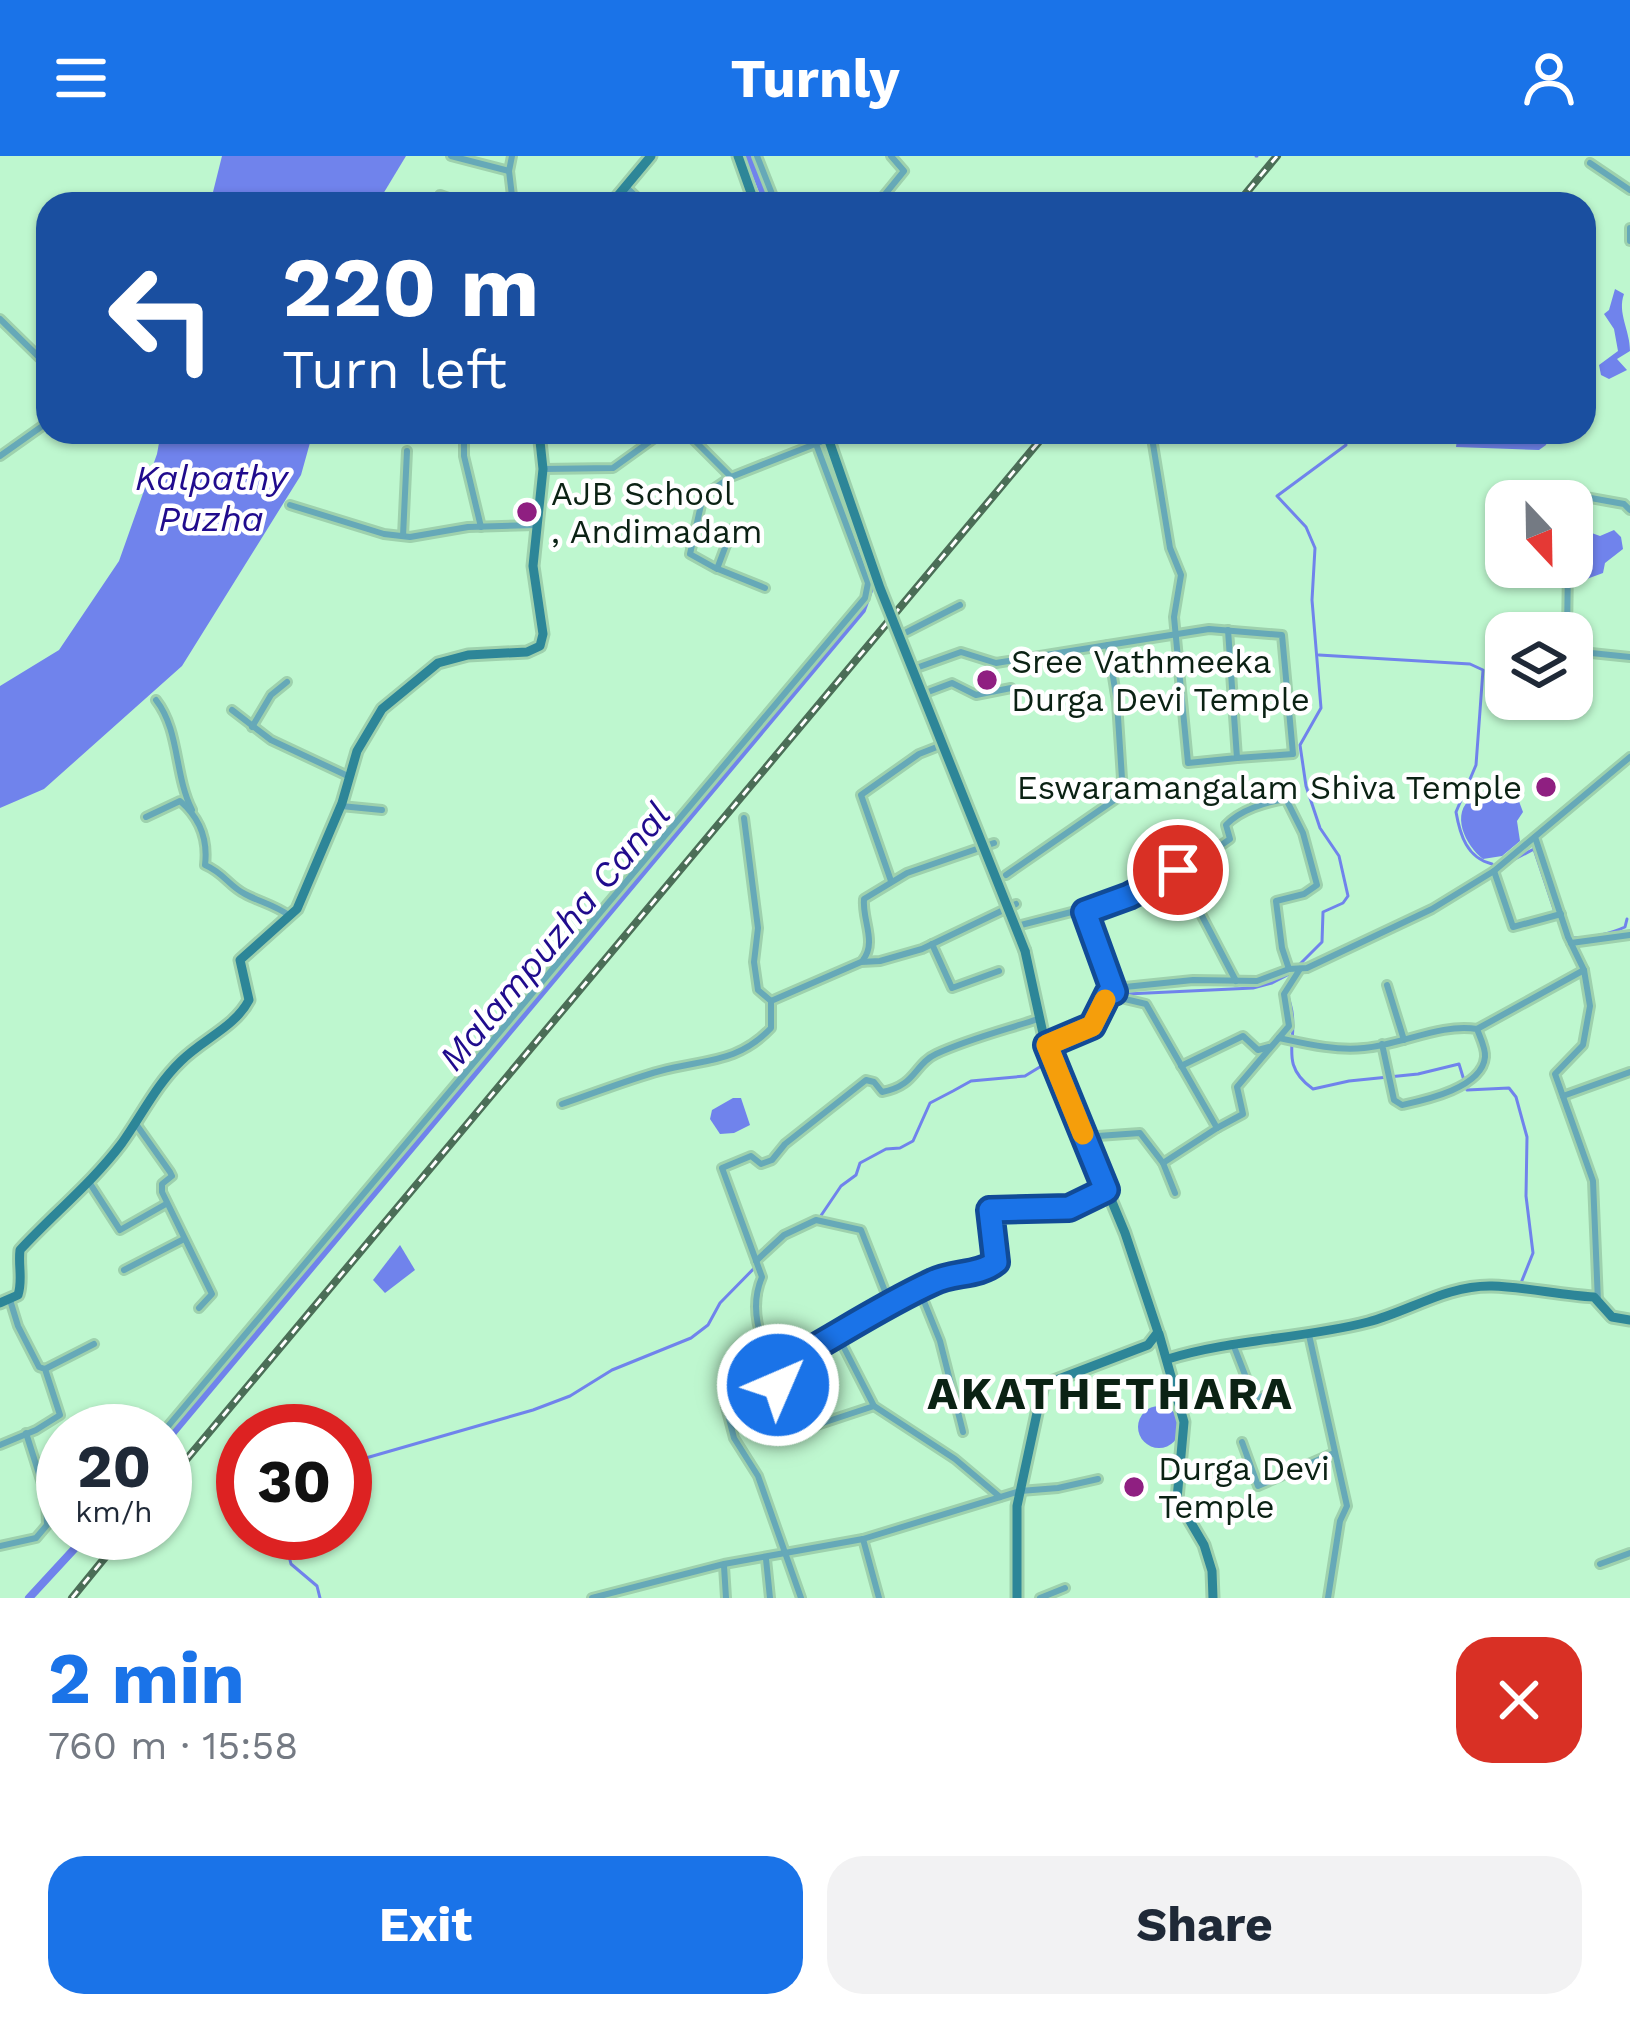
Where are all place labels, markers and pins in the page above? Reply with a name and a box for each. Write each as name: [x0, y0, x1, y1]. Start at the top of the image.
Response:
place label: AJB School , Andimadam: [551, 474, 762, 551]
marker: AJB School , Andimadam: [514, 499, 540, 525]
place label: Sree Vathmeeka Durga Devi Temple: [1011, 642, 1310, 719]
marker: Sree Vathmeeka Durga Devi Temple: [974, 667, 1000, 693]
place label: Eswaramangalam Shiva Temple: [1017, 768, 1522, 807]
marker: Eswaramangalam Shiva Temple: [1533, 774, 1559, 800]
pin: [1127, 819, 1229, 921]
place label: Durga Devi Temple: [1158, 1449, 1330, 1526]
marker: Durga Devi Temple: [1121, 1474, 1147, 1500]

